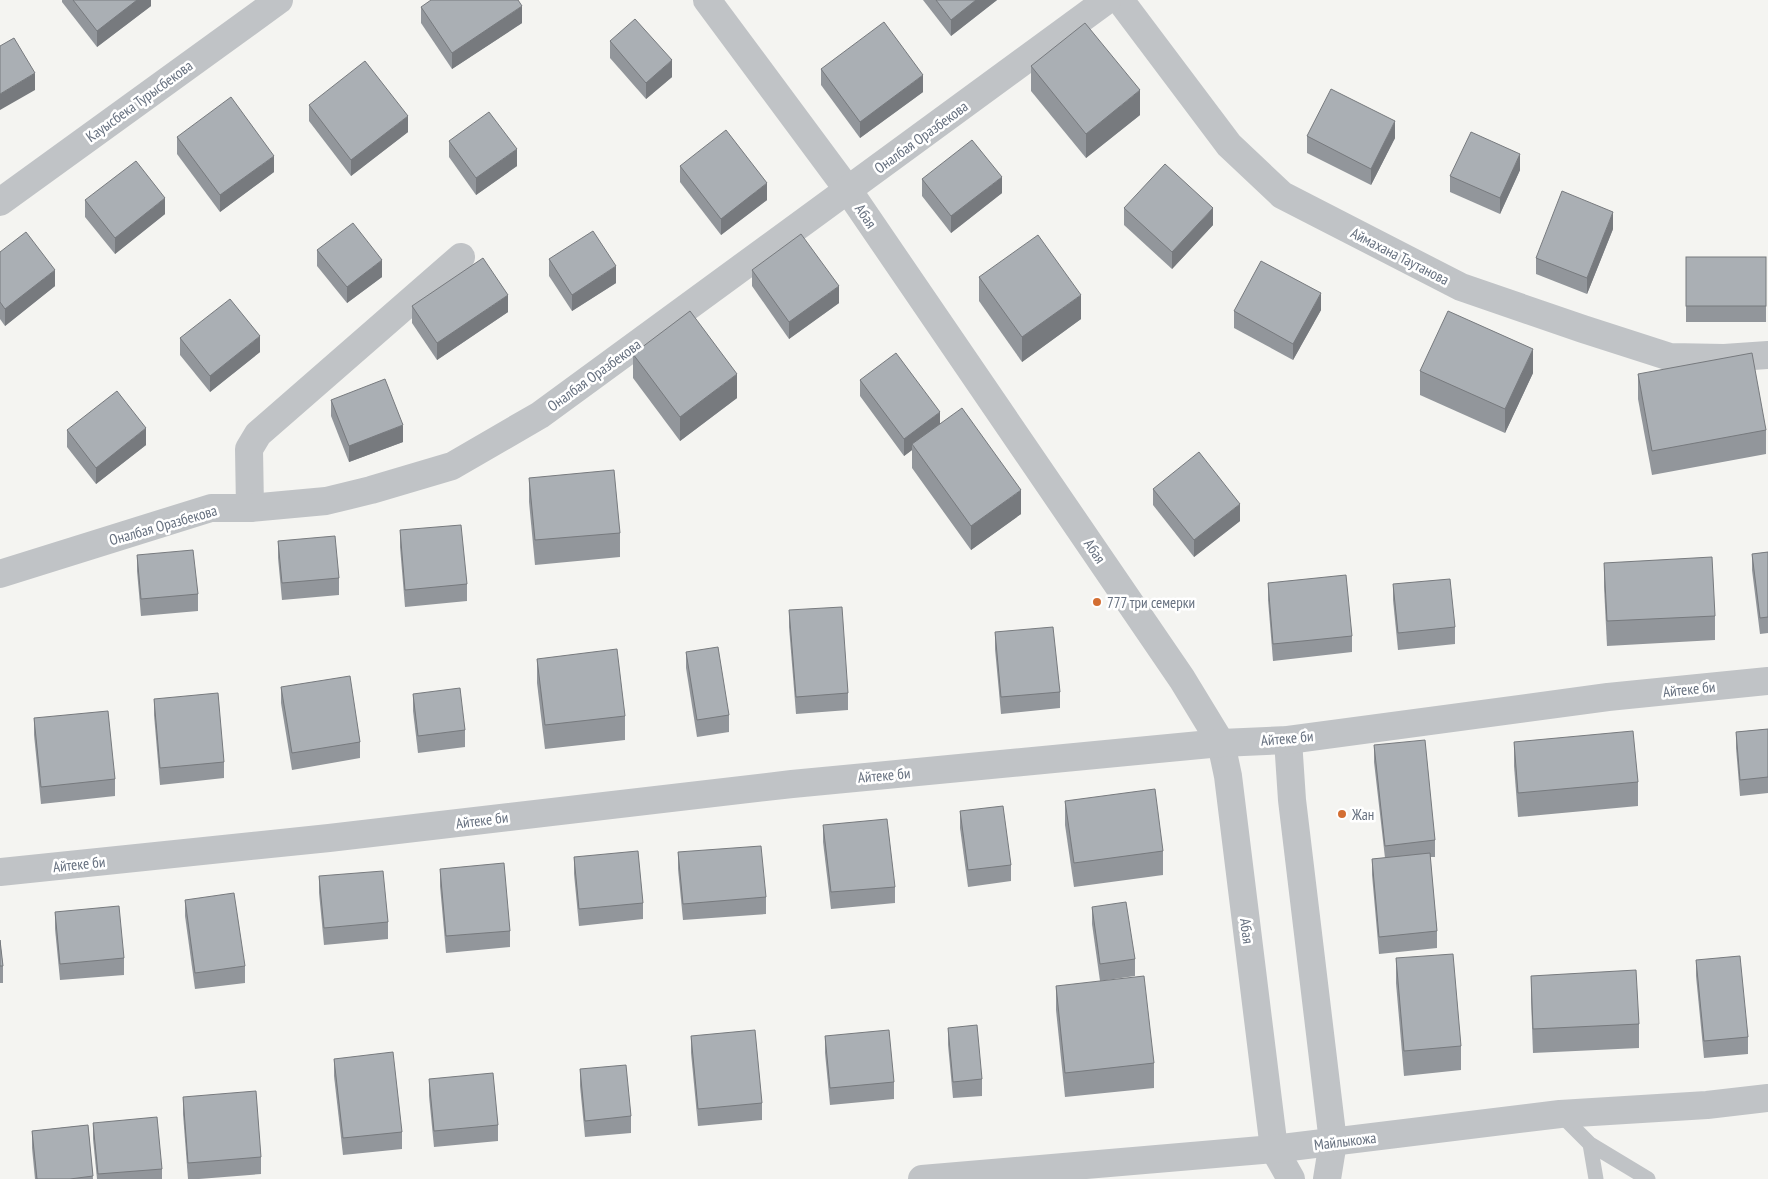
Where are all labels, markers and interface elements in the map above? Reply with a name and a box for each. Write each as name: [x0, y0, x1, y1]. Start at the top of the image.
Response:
street label: Кауысбека Турысбекова: [82, 56, 196, 146]
street label: Оналбая Оразбекова: [870, 97, 972, 177]
street label: Абая: [851, 200, 881, 232]
street label: Аймахана Таутанова: [1348, 223, 1452, 289]
street label: Оналбая Оразбекова: [543, 335, 645, 415]
street label: Оналбая Оразбекова: [107, 501, 219, 549]
street label: Абая: [1080, 535, 1110, 567]
place label: 777 три семерки: [1107, 593, 1195, 612]
marker: 777 три семерки: [1091, 596, 1103, 608]
street label: Айтеке би: [1662, 677, 1716, 701]
street label: Айтеке би: [1260, 726, 1314, 750]
street label: Айтеке би: [857, 763, 911, 787]
place label: Жан: [1351, 805, 1374, 824]
street label: Айтеке би: [455, 807, 509, 833]
marker: Жан: [1336, 808, 1348, 820]
street label: Айтеке би: [52, 852, 106, 876]
street label: Абая: [1236, 917, 1258, 945]
street label: Майлыкожа: [1313, 1128, 1377, 1154]

